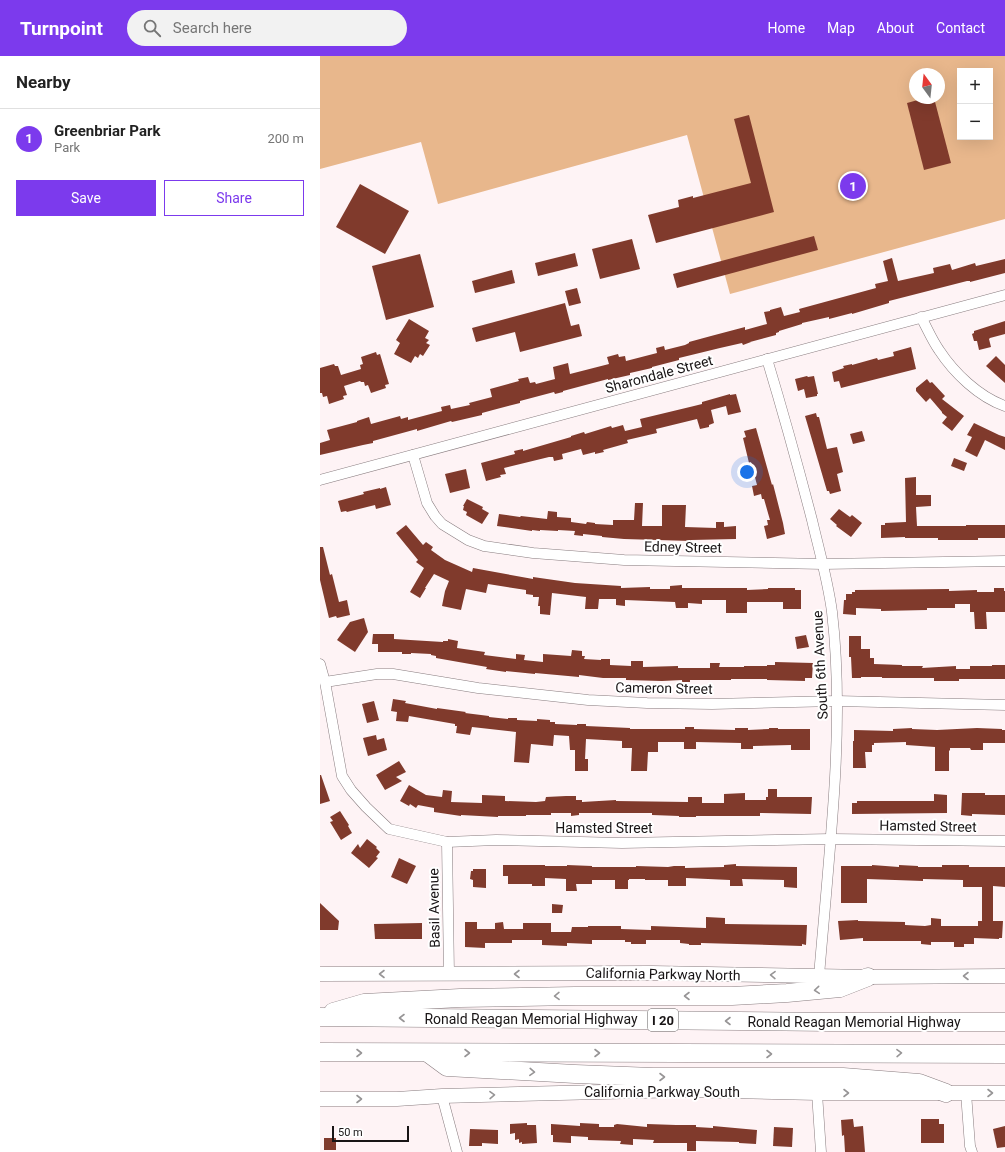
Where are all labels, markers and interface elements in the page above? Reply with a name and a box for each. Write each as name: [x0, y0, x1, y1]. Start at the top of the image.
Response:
search box: [127, 10, 407, 46]
text: Turnpoint: [20, 17, 103, 40]
icon: search: [141, 17, 163, 39]
text: Search here: [173, 19, 252, 37]
text: Home: [767, 20, 805, 36]
text: Map: [827, 20, 855, 36]
text: About: [877, 20, 914, 36]
text: Contact: [936, 20, 985, 36]
north arrow: [909, 68, 945, 104]
map controls: [957, 68, 993, 140]
button: +: [957, 68, 993, 104]
text: Nearby: [16, 72, 71, 92]
button: −: [957, 104, 993, 140]
text: Greenbriar Park: [54, 122, 160, 140]
text: 1: [25, 131, 33, 146]
text: 200 m: [267, 131, 304, 146]
text: Park: [54, 140, 80, 155]
pin: 1: [840, 171, 866, 201]
button: Save: [16, 180, 156, 216]
button: Share: [164, 180, 304, 216]
street label: Sharondale Street: [603, 352, 715, 396]
your location: [737, 462, 757, 482]
street label: Edney Street: [644, 538, 722, 556]
street label: South 6th Avenue: [809, 610, 831, 720]
street label: Cameron Street: [615, 679, 713, 697]
street label: Hamsted Street: [879, 817, 977, 835]
street label: Hamsted Street: [555, 820, 653, 836]
street label: Basil Avenue: [425, 868, 443, 948]
street label: California Parkway North: [585, 965, 741, 983]
one-way arrow: [514, 969, 520, 978]
one-way arrow: [379, 970, 385, 978]
one-way arrow: [770, 971, 776, 979]
one-way arrow: [963, 972, 969, 981]
one-way arrow: [814, 986, 820, 995]
one-way arrow: [554, 992, 560, 1000]
one-way arrow: [684, 992, 690, 1000]
road number: I 20: [648, 1009, 678, 1031]
street label: Ronald Reagan Memorial Highway: [424, 1011, 638, 1027]
one-way arrow: [399, 1014, 405, 1022]
street label: Ronald Reagan Memorial Highway: [747, 1014, 961, 1030]
one-way arrow: [725, 1017, 731, 1025]
one-way arrow: [356, 1048, 362, 1057]
one-way arrow: [464, 1049, 470, 1057]
one-way arrow: [594, 1049, 600, 1057]
one-way arrow: [896, 1049, 902, 1057]
one-way arrow: [766, 1050, 772, 1058]
one-way arrow: [529, 1068, 535, 1076]
one-way arrow: [659, 1073, 665, 1081]
street label: California Parkway South: [584, 1084, 740, 1100]
one-way arrow: [843, 1089, 849, 1097]
one-way arrow: [987, 1089, 993, 1097]
one-way arrow: [489, 1091, 495, 1099]
one-way arrow: [356, 1095, 362, 1103]
scale bar: [332, 1124, 409, 1143]
text: 50 m: [338, 1126, 363, 1139]

